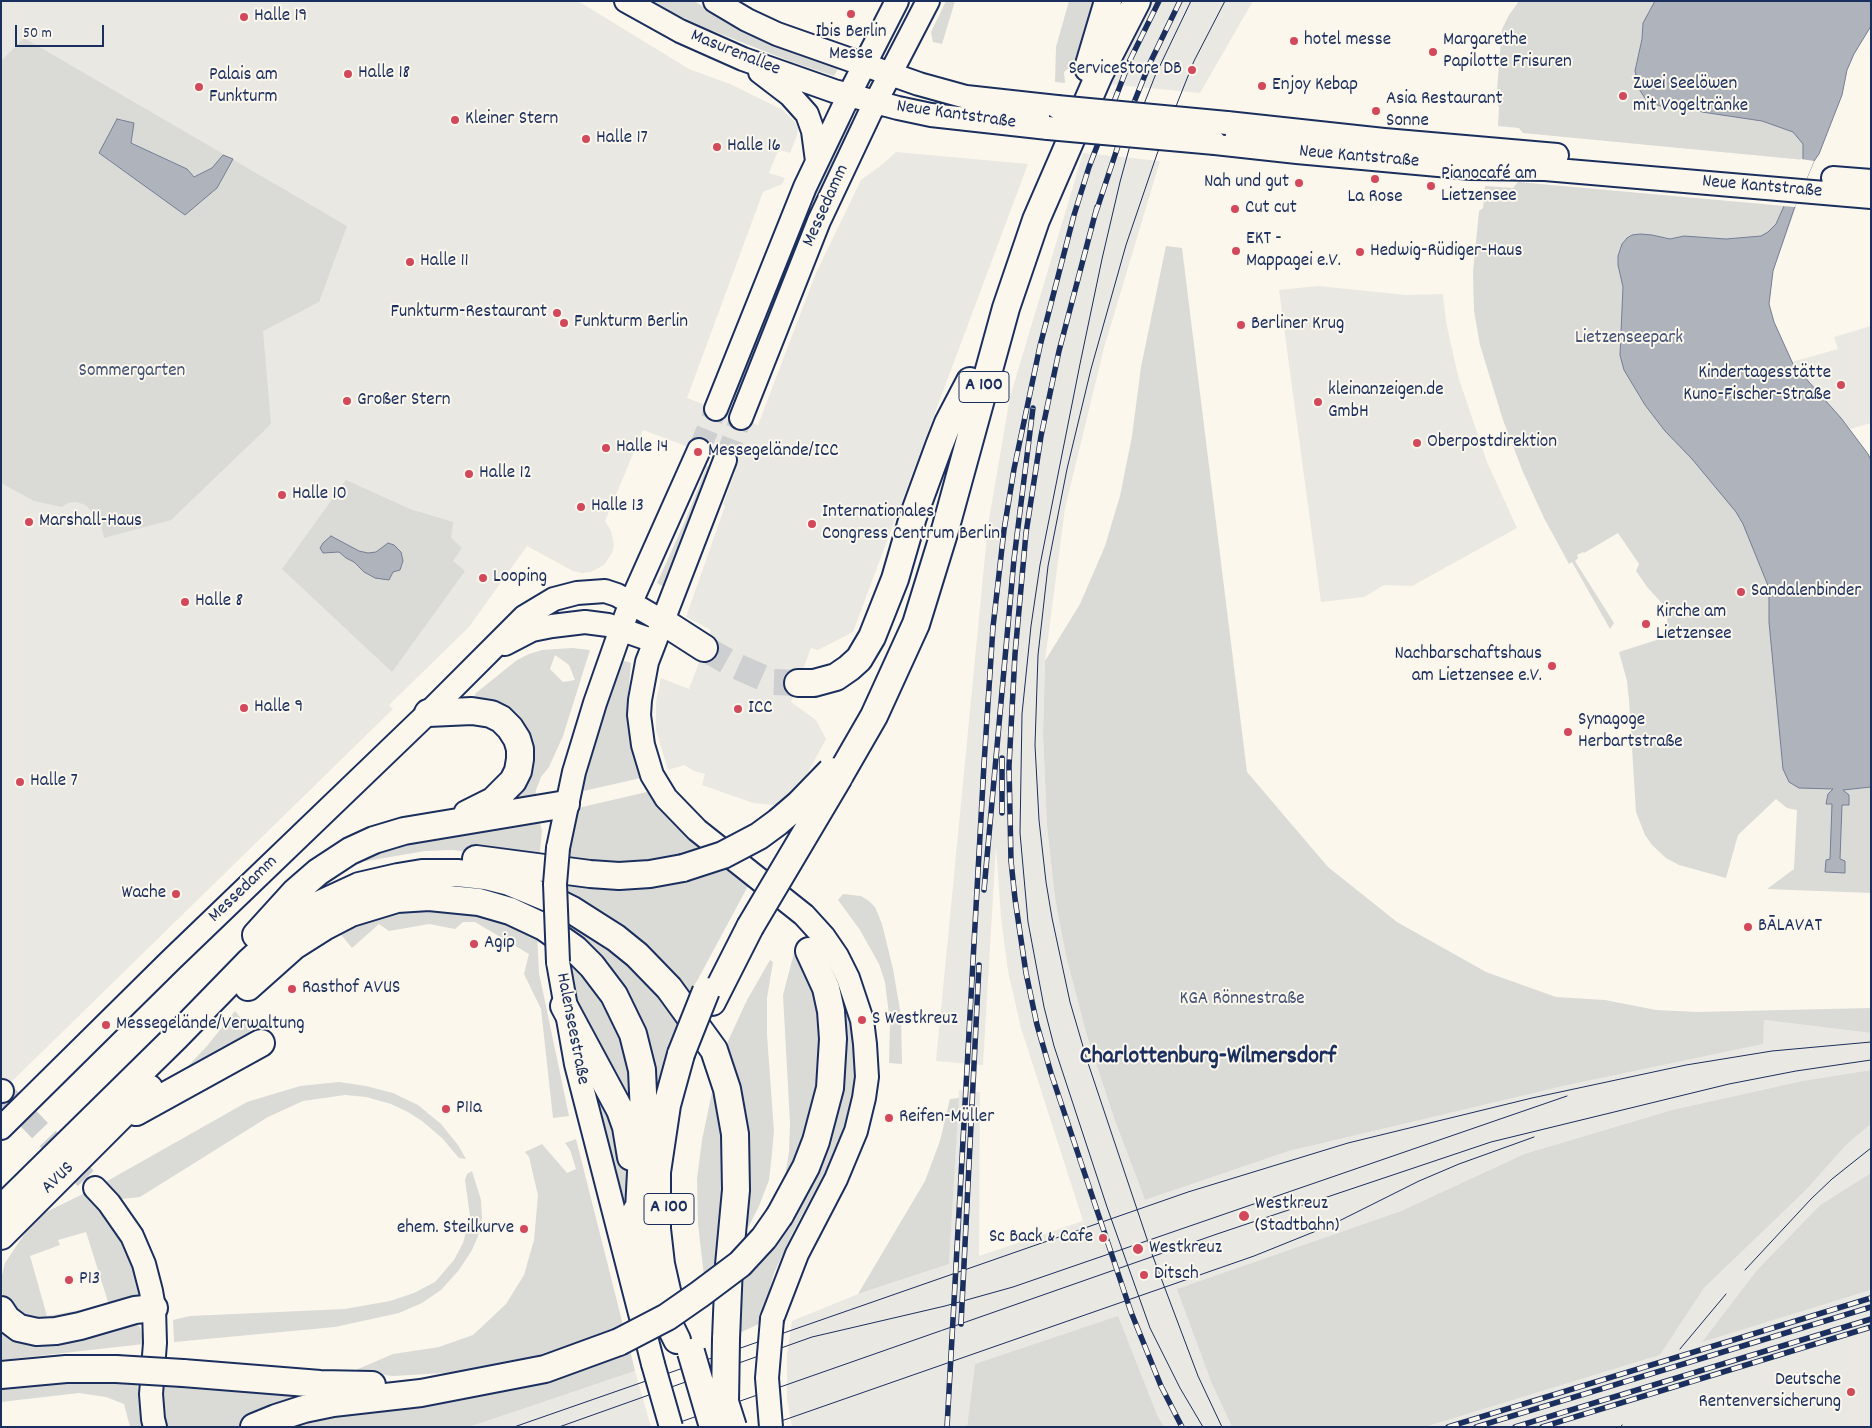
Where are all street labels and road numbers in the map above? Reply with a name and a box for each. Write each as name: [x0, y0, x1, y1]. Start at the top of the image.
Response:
street label: Masurenallee: [687, 26, 783, 82]
street label: Neue Kantstraße: [895, 96, 1017, 136]
street label: Neue Kantstraße: [1298, 141, 1420, 175]
street label: Messedamm: [799, 161, 855, 251]
street label: Neue Kantstraße: [1701, 171, 1823, 205]
road number: A 100: [959, 372, 1009, 402]
street label: Messedamm: [205, 851, 283, 929]
street label: Halenseestraße: [549, 971, 593, 1087]
street label: AVUS: [38, 1158, 80, 1200]
road number: A 100: [644, 1194, 694, 1224]

